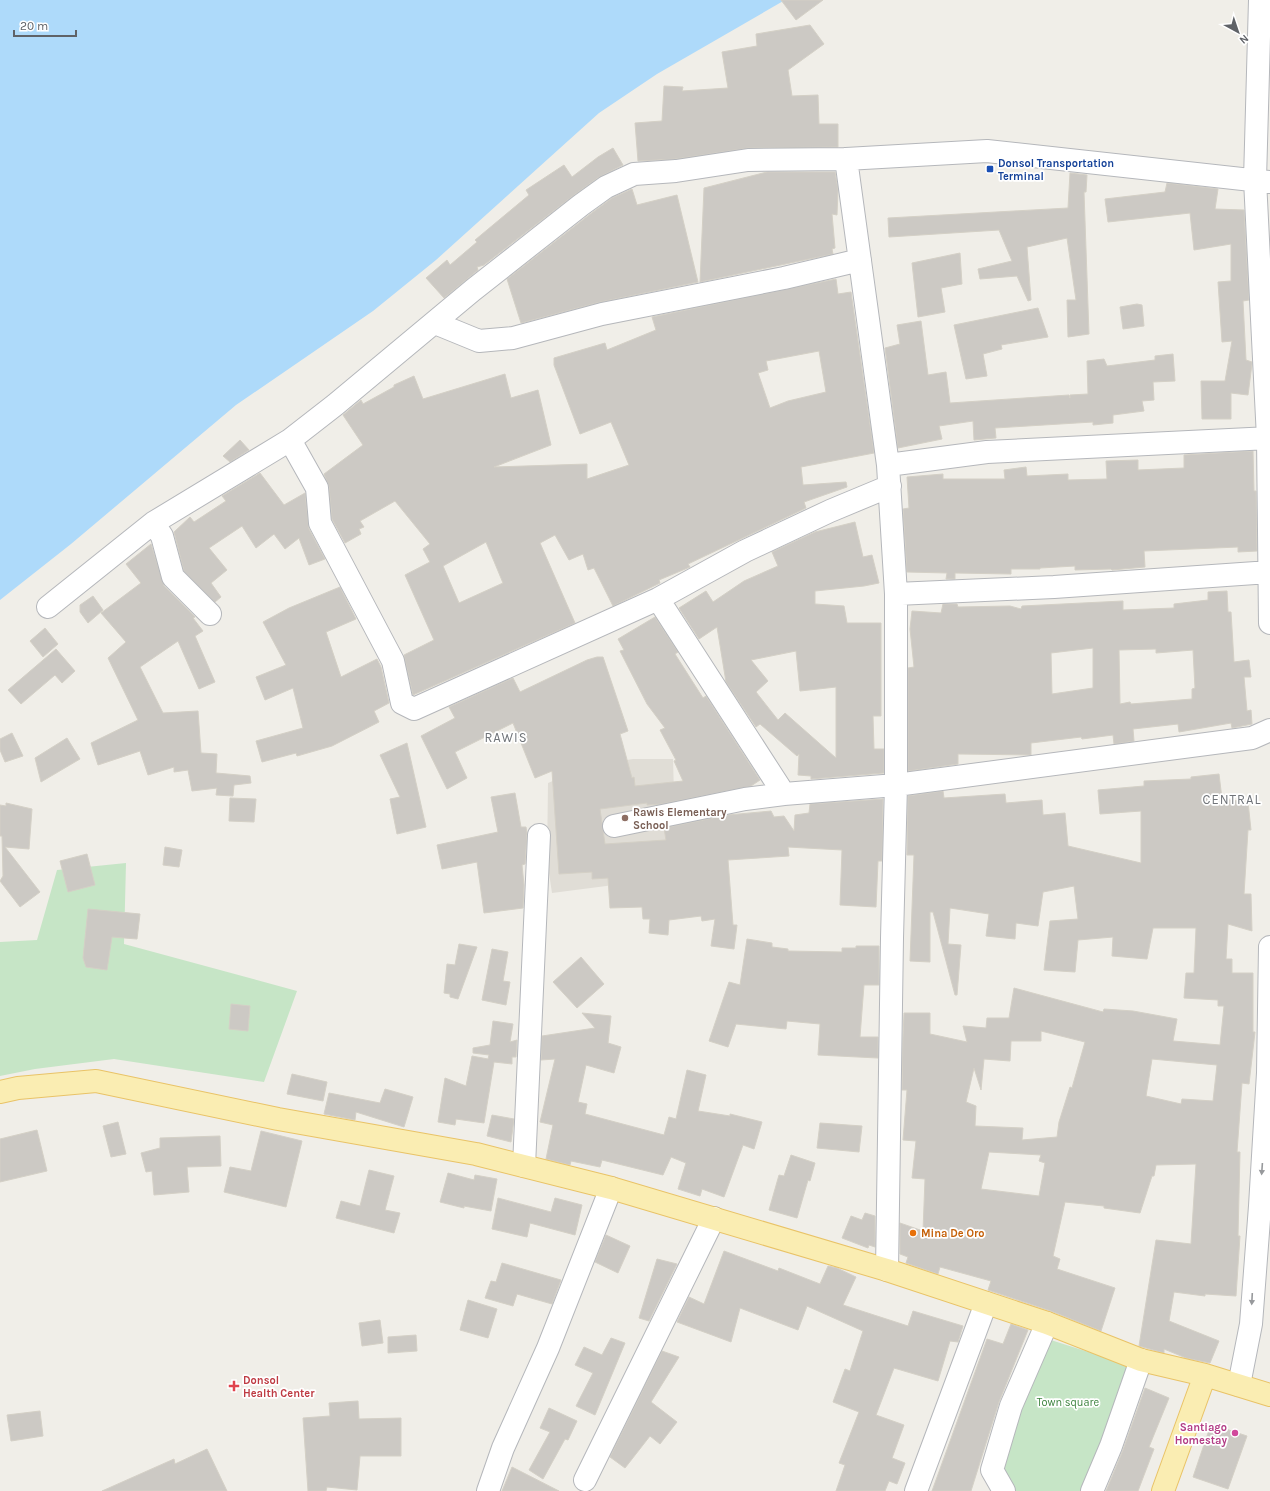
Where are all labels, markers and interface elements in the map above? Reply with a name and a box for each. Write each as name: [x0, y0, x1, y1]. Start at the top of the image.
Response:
scale bar: [14, 12, 76, 38]
north arrow: [1218, 12, 1258, 52]
text: 20 m: [20, 19, 48, 33]
text: N: [1237, 32, 1251, 47]
place label: Donsol Transportation Terminal: [998, 157, 1114, 183]
marker: Donsol Transportation Terminal: [985, 164, 995, 174]
district label: RAWIS: [484, 730, 528, 745]
district label: CENTRAL: [1202, 792, 1262, 807]
place label: Rawis Elementary School: [633, 806, 727, 832]
marker: Rawis Elementary School: [620, 813, 630, 823]
one-way arrow: [1259, 1163, 1265, 1176]
place label: Mina De Oro: [921, 1227, 985, 1240]
marker: Mina De Oro: [908, 1228, 918, 1238]
one-way arrow: [1249, 1293, 1256, 1305]
place label: Donsol Health Center: [243, 1374, 315, 1400]
marker: Donsol Health Center: [228, 1380, 240, 1392]
park label: Town square: [1037, 1396, 1100, 1409]
place label: Santiago Homestay: [1175, 1421, 1227, 1447]
marker: Santiago Homestay: [1230, 1428, 1240, 1438]

